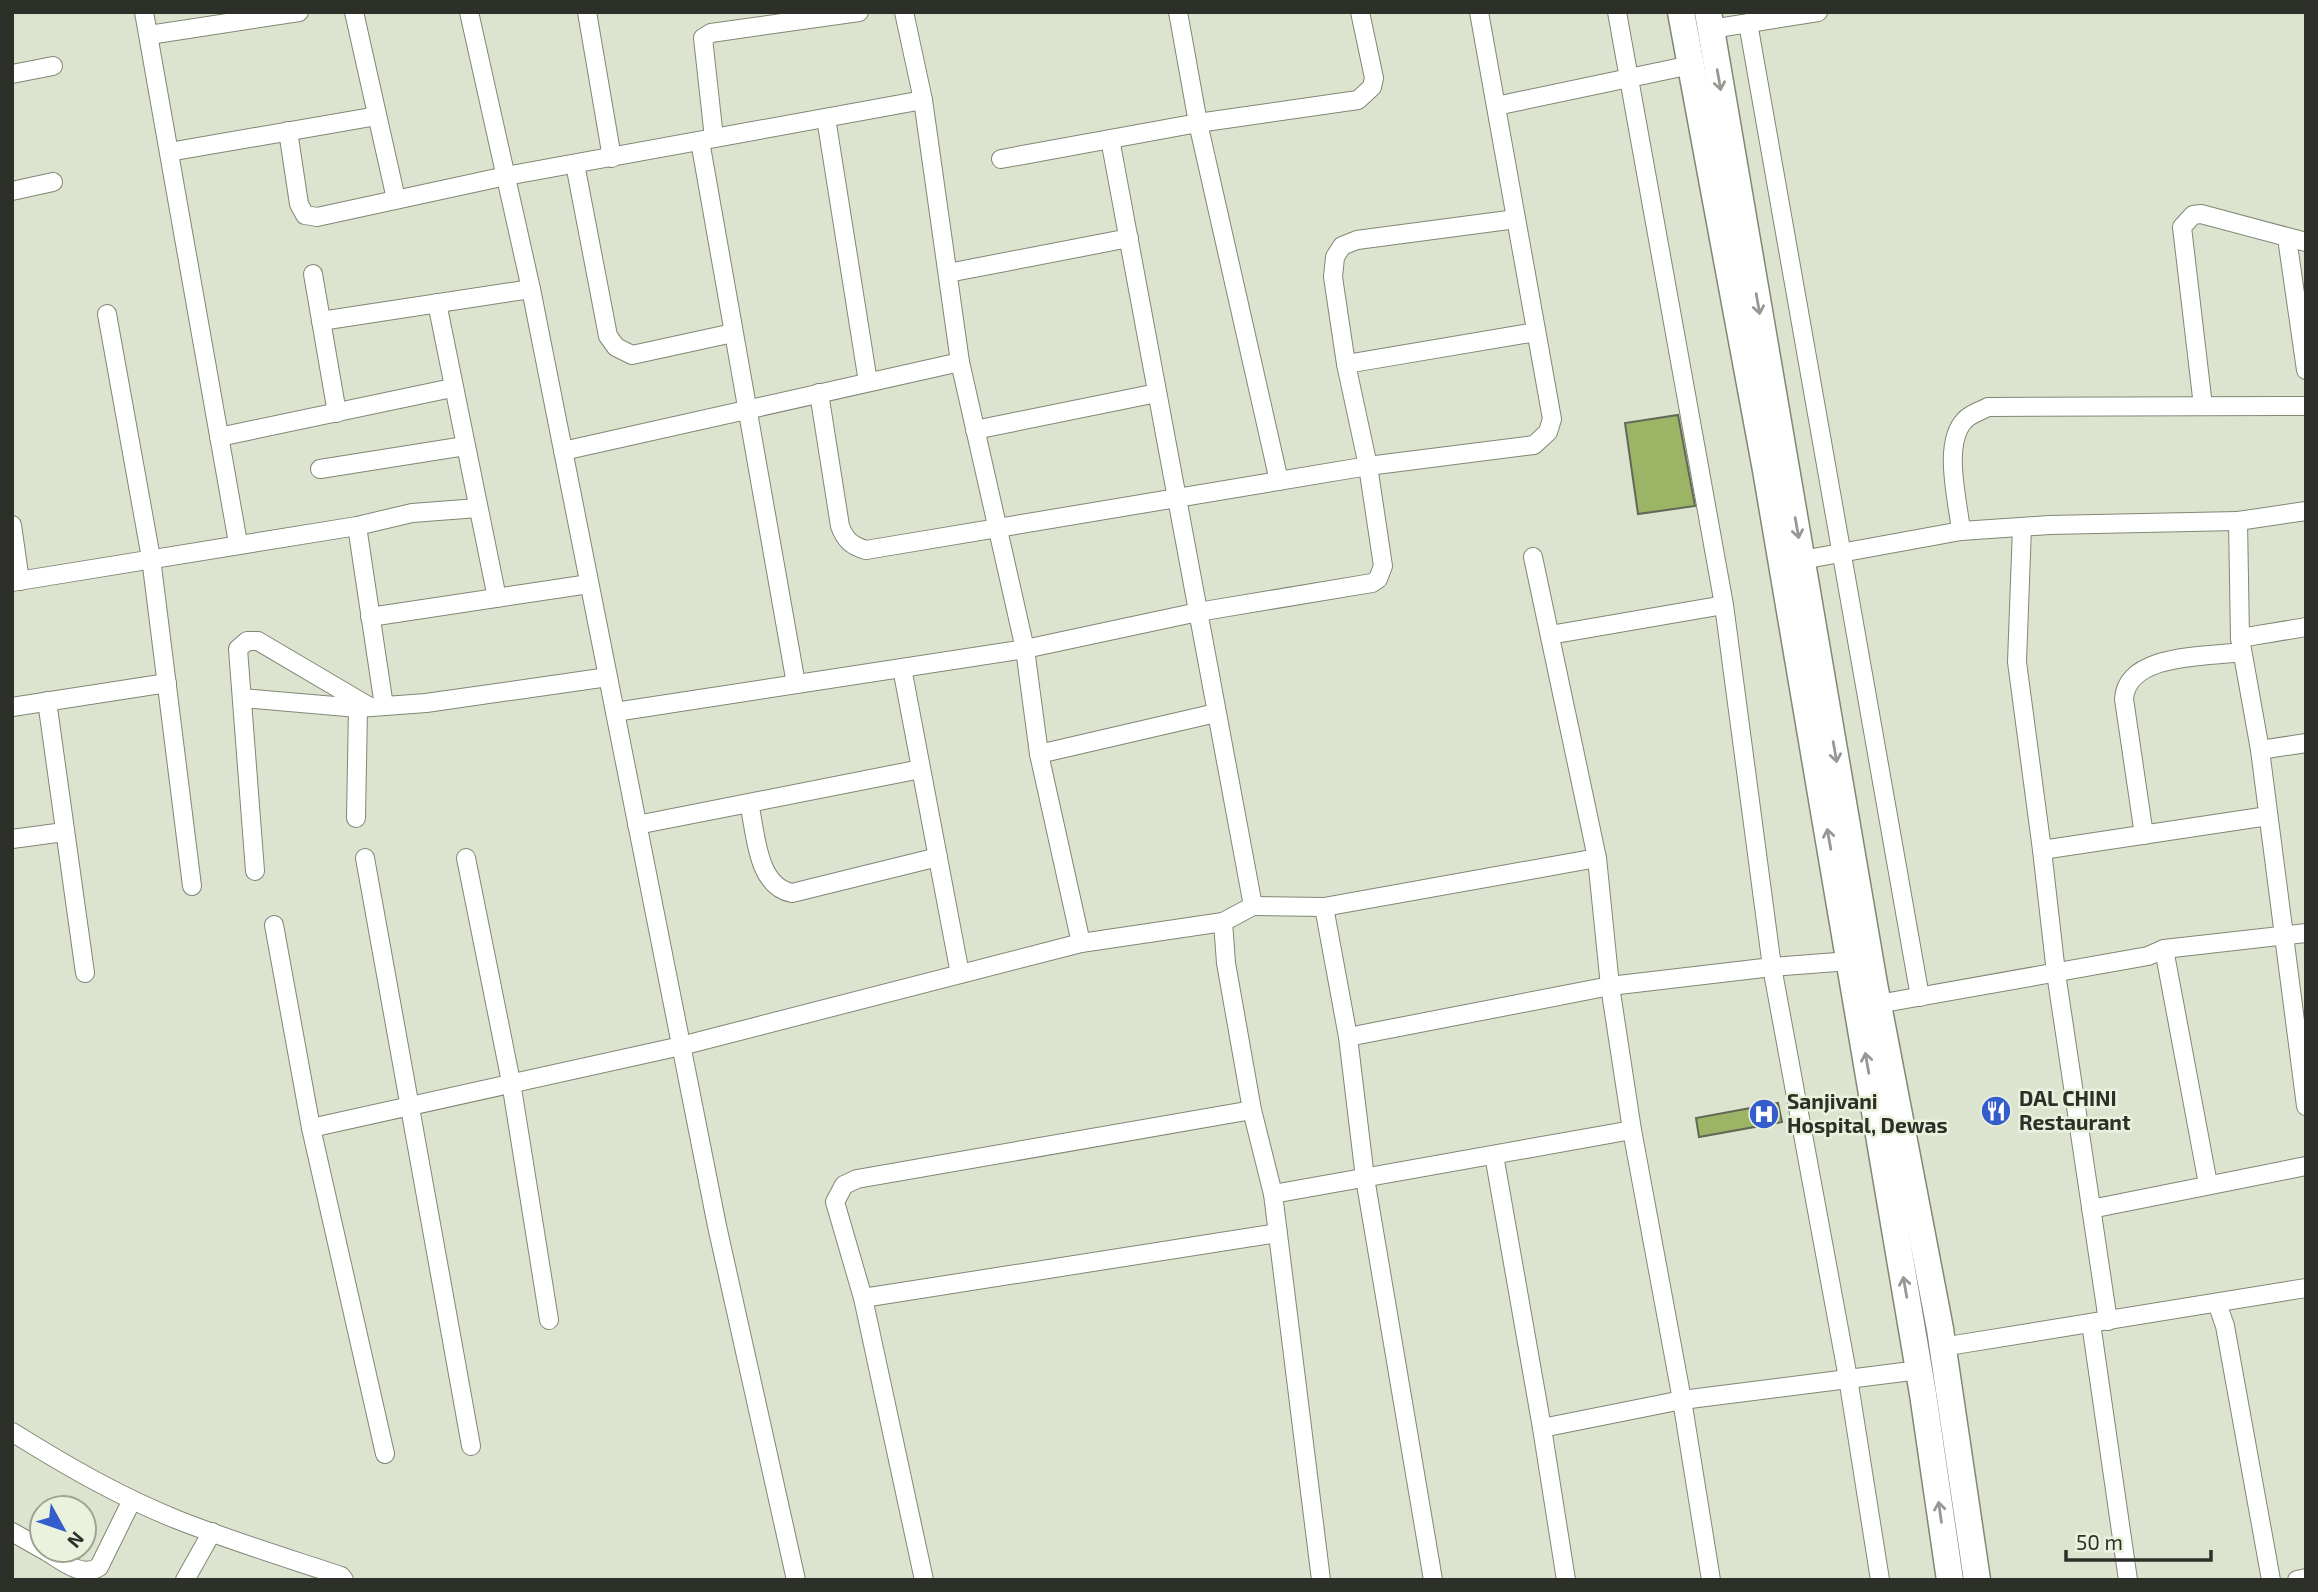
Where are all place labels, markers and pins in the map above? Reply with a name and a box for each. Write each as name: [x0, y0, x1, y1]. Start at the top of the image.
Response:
place label: DAL CHINI Restaurant: [2019, 1085, 2131, 1134]
place label: Sanjivani Hospital, Dewas: [1787, 1088, 1948, 1137]
restaurant icon: DAL CHINI Restaurant: [1979, 1094, 2013, 1128]
hospital icon: Sanjivani Hospital, Dewas: [1747, 1097, 1781, 1131]

